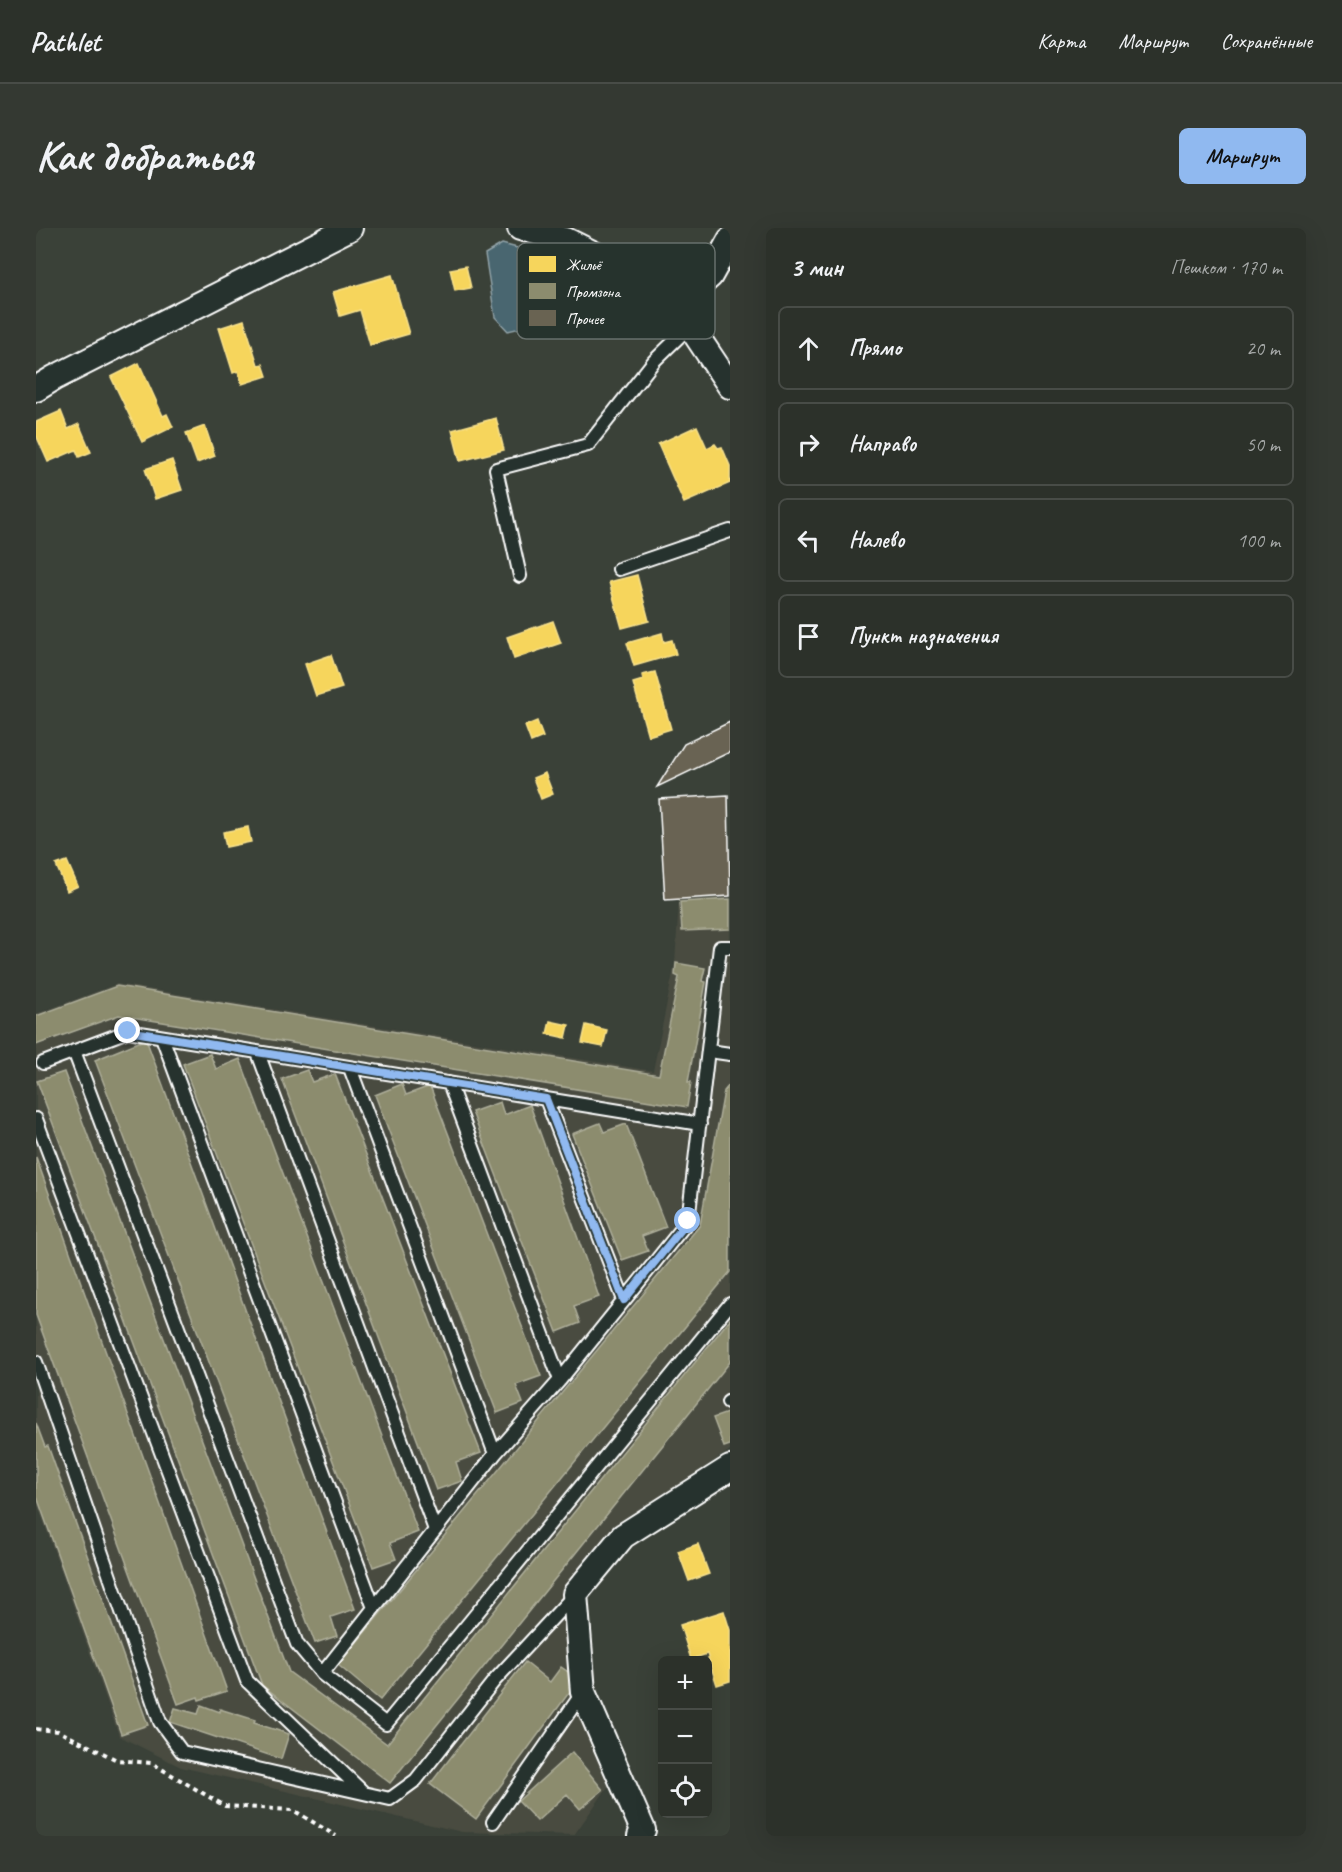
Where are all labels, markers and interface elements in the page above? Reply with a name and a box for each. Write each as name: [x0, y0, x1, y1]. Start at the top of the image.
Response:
text: Pathlet: [30, 24, 100, 59]
text: Карта: [1037, 28, 1086, 54]
text: Маршрут: [1119, 28, 1188, 54]
text: Сохранённые: [1221, 28, 1312, 54]
button: Маршрут: [1179, 128, 1306, 184]
text: Как добраться: [36, 130, 253, 183]
legend: [517, 243, 715, 339]
text: 3 мин: [790, 251, 843, 284]
text: Жильё: [566, 255, 604, 275]
text: Пешком · 170 m: [1170, 255, 1282, 280]
text: Промзона: [566, 282, 621, 302]
text: Прочее: [566, 309, 605, 329]
icon: ahead: [792, 332, 825, 365]
text: Прямо: [849, 334, 901, 362]
text: 20 m: [1246, 336, 1280, 361]
icon: right: [792, 428, 825, 461]
text: Направо: [849, 430, 916, 458]
text: 50 m: [1246, 432, 1280, 457]
icon: left: [792, 524, 825, 557]
text: Налево: [849, 526, 905, 554]
text: 100 m: [1237, 528, 1280, 553]
icon: arrive: [792, 620, 825, 653]
text: Пункт назначения: [849, 622, 998, 650]
route end: [114, 1017, 140, 1043]
route start: [674, 1207, 700, 1233]
map controls: [658, 1656, 712, 1818]
button: +: [658, 1656, 712, 1710]
button: −: [658, 1710, 712, 1764]
button: locate: [658, 1764, 712, 1818]

